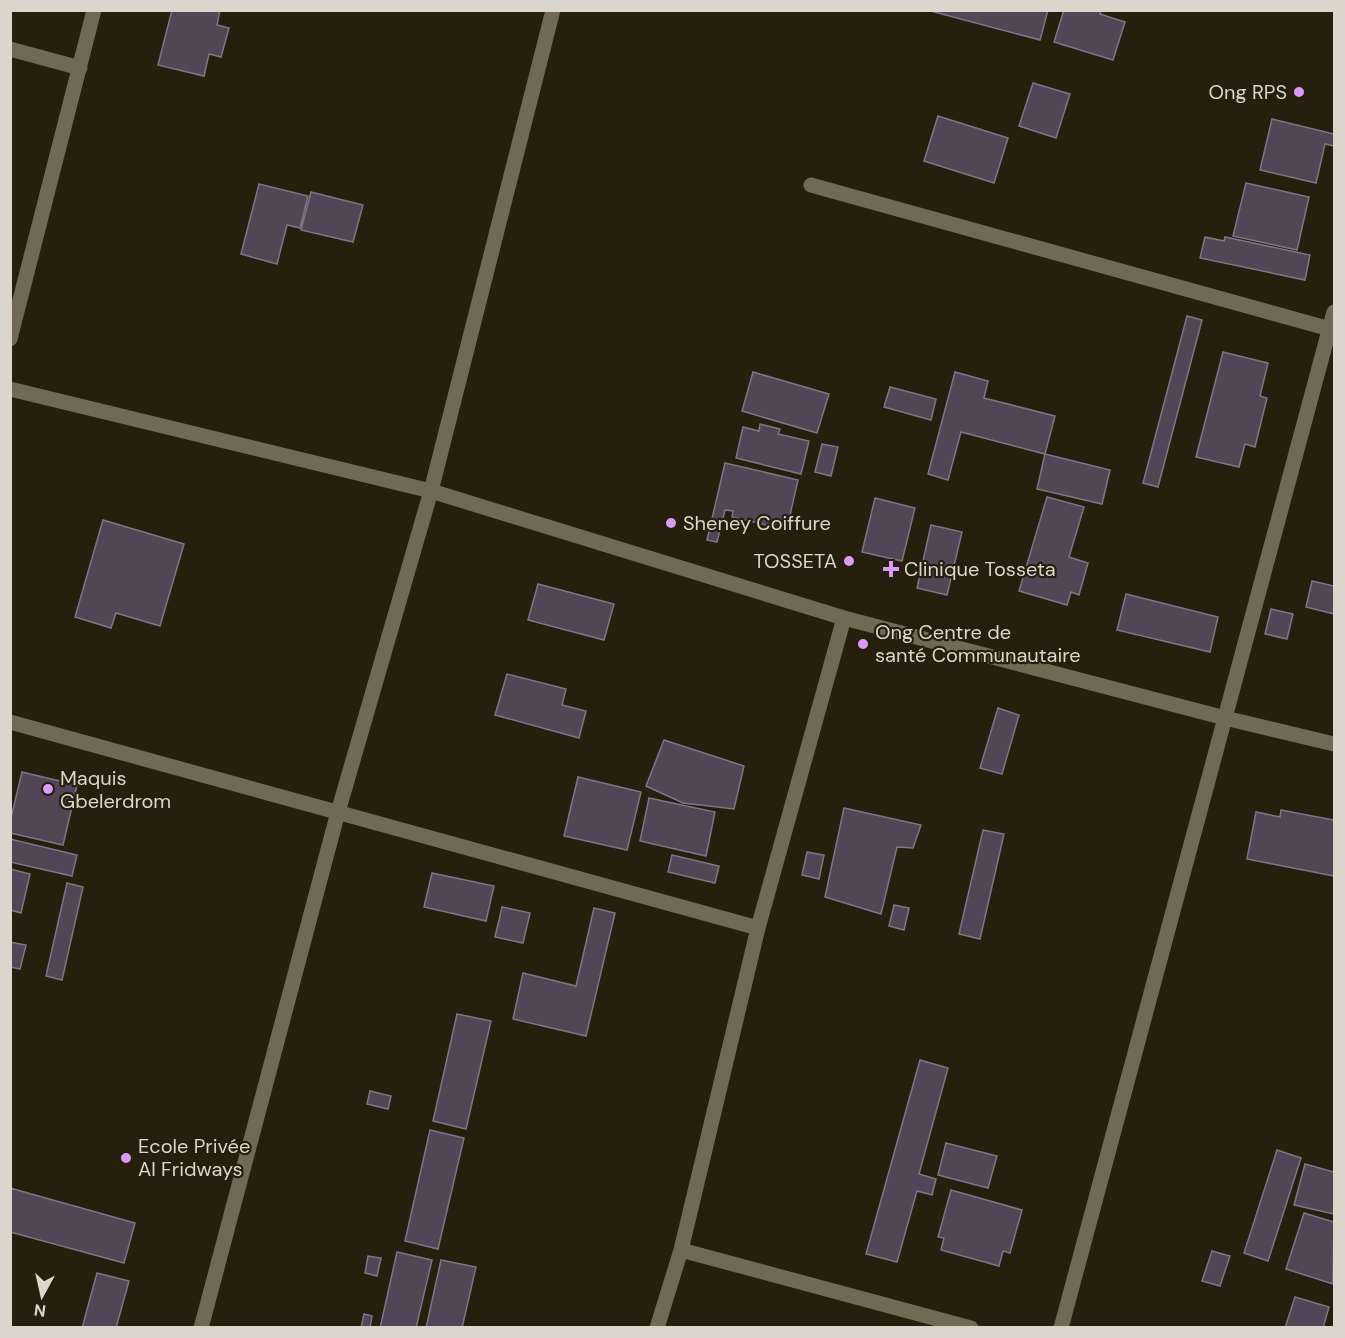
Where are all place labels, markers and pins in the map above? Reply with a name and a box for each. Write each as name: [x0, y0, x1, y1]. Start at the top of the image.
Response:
place label: Ong RPS: [1208, 79, 1287, 105]
marker: Ong RPS: [1292, 85, 1306, 99]
place label: Sheney Coiffure: [683, 510, 831, 536]
marker: Sheney Coiffure: [664, 516, 678, 530]
place label: TOSSETA: [754, 548, 837, 574]
marker: TOSSETA: [842, 554, 856, 568]
place label: Clinique Tosseta: [904, 556, 1056, 582]
marker: Clinique Tosseta: [882, 560, 900, 578]
place label: Ong Centre de santé Communautaire: [875, 619, 1081, 668]
marker: Ong Centre de santé Communautaire: [856, 637, 870, 651]
place label: Maquis Gbelerdrom: [60, 765, 171, 814]
marker: Maquis Gbelerdrom: [41, 782, 55, 796]
place label: Ecole Privée Al Fridways: [138, 1133, 250, 1182]
marker: Ecole Privée Al Fridways: [119, 1151, 133, 1165]

